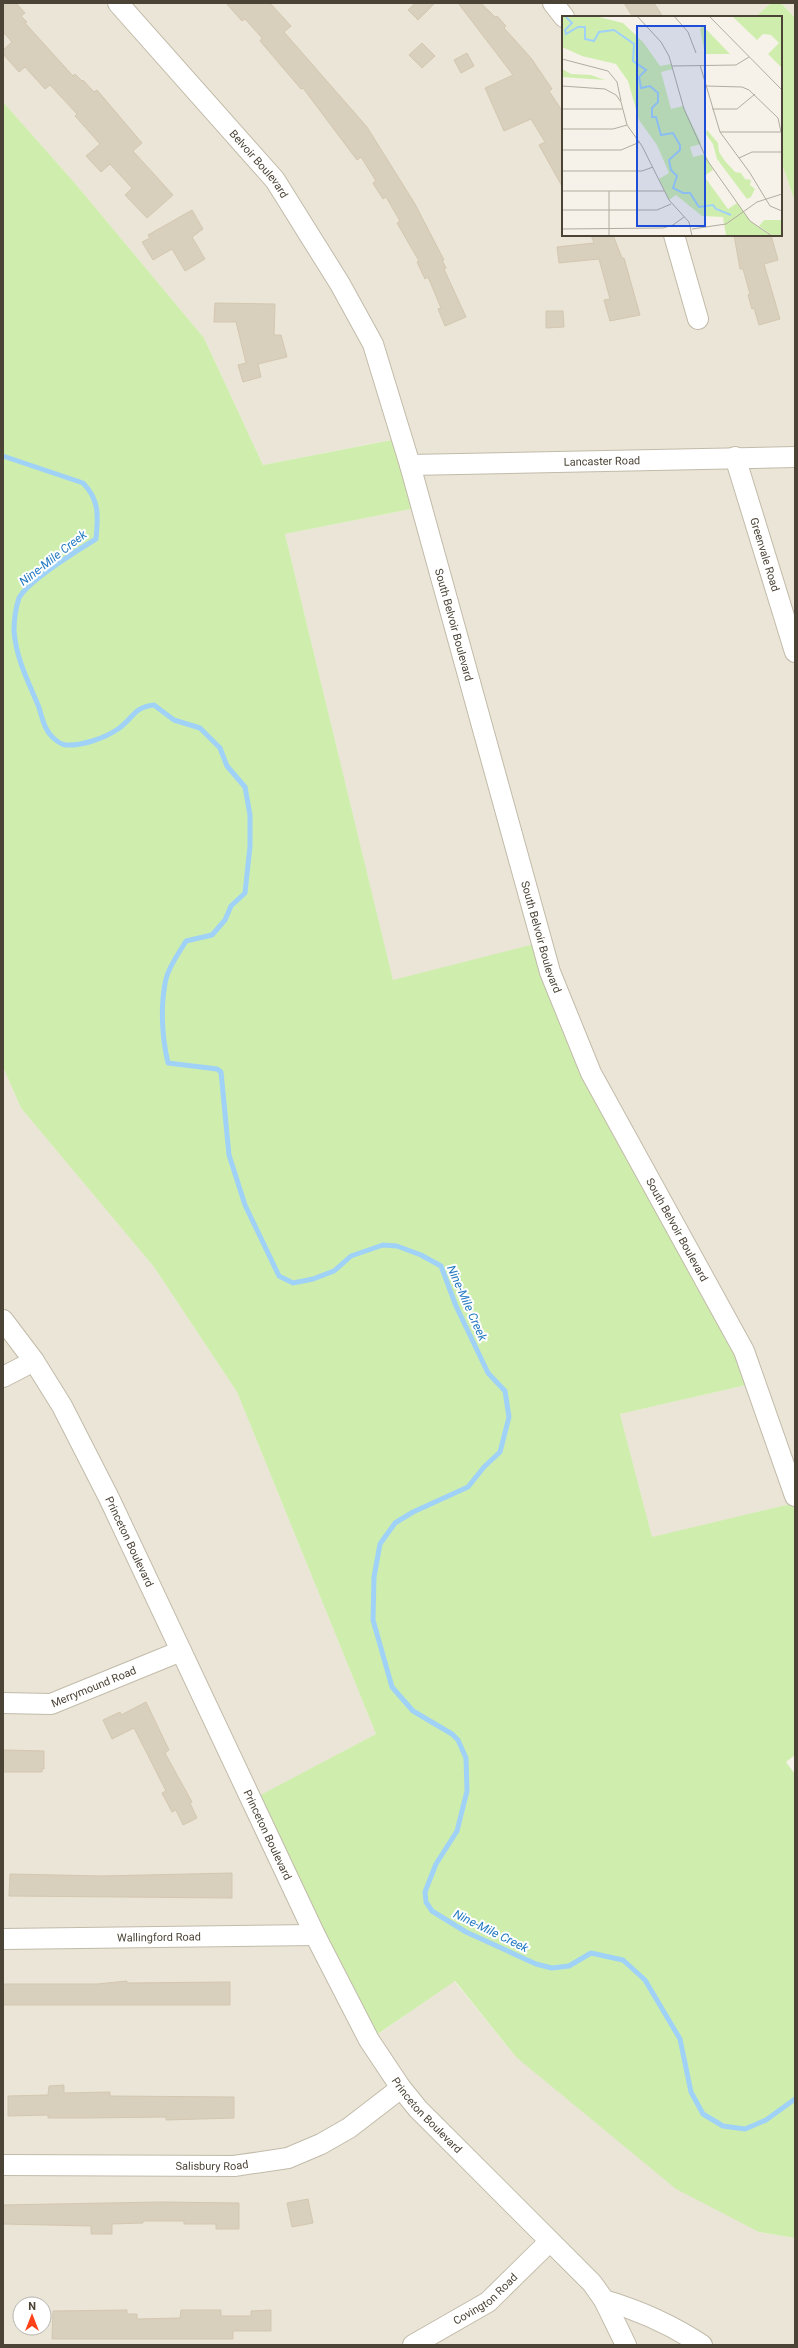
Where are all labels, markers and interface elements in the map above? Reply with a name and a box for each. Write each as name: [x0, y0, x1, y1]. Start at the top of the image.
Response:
inset map: [562, 16, 782, 236]
street label: Belvoir Boulevard: [227, 127, 291, 200]
street label: Lancaster Road: [564, 454, 640, 468]
street label: Greenvale Road: [748, 516, 782, 593]
water label: Nine-Mile Creek: [17, 527, 90, 589]
street label: South Belvoir Boulevard: [432, 567, 476, 682]
street label: South Belvoir Boulevard: [519, 879, 564, 995]
street label: South Belvoir Boulevard: [644, 1176, 711, 1284]
water label: Nine-Mile Creek: [444, 1263, 490, 1344]
street label: Princeton Boulevard: [103, 1494, 156, 1589]
street label: Merrymound Road: [49, 1664, 138, 1710]
street label: Princeton Boulevard: [241, 1787, 295, 1882]
water label: Nine-Mile Creek: [451, 1907, 532, 1956]
street label: Wallingford Road: [117, 1930, 201, 1944]
street label: Princeton Boulevard: [389, 2075, 465, 2156]
street label: Salisbury Road: [176, 2157, 249, 2173]
street label: Covington Road: [451, 2271, 520, 2327]
north arrow: [12, 2296, 52, 2336]
text: N: [28, 2300, 36, 2313]

